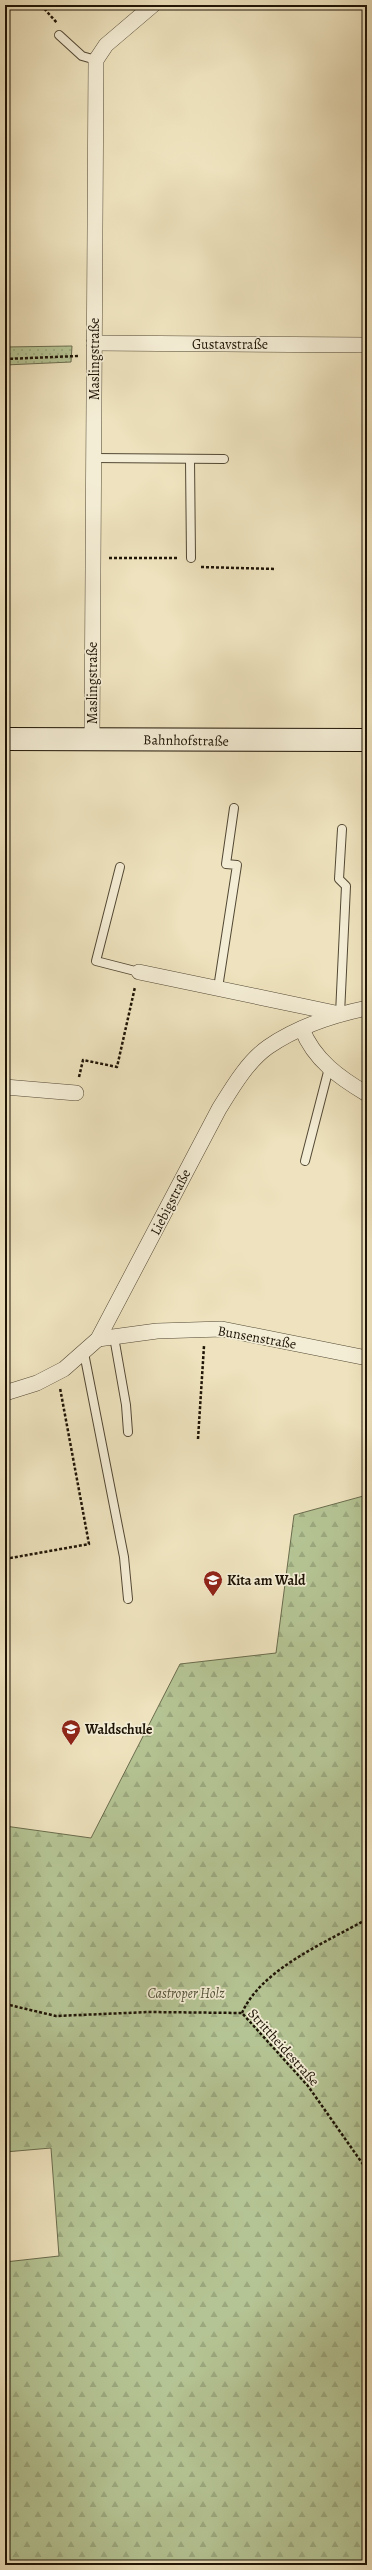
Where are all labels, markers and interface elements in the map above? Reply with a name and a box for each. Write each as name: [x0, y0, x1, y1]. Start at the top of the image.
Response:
street label: Maslingstraße: [85, 318, 104, 400]
street label: Gustavstraße: [192, 335, 268, 354]
street label: Maslingstraße: [83, 642, 102, 724]
street label: Bahnhofstraße: [143, 730, 229, 751]
street label: Liebigstraße: [146, 1166, 195, 1239]
street label: Bunsenstraße: [216, 1321, 298, 1354]
school or university icon: Kita am Wald: [202, 1569, 224, 1597]
place label: Kita am Wald: [227, 1571, 306, 1590]
school or university icon: Waldschule: [60, 1718, 82, 1746]
place label: Waldschule: [84, 1720, 153, 1739]
park label: Castroper Holz: [147, 1984, 225, 2003]
street label: Strittheidestraße: [244, 2004, 324, 2090]

